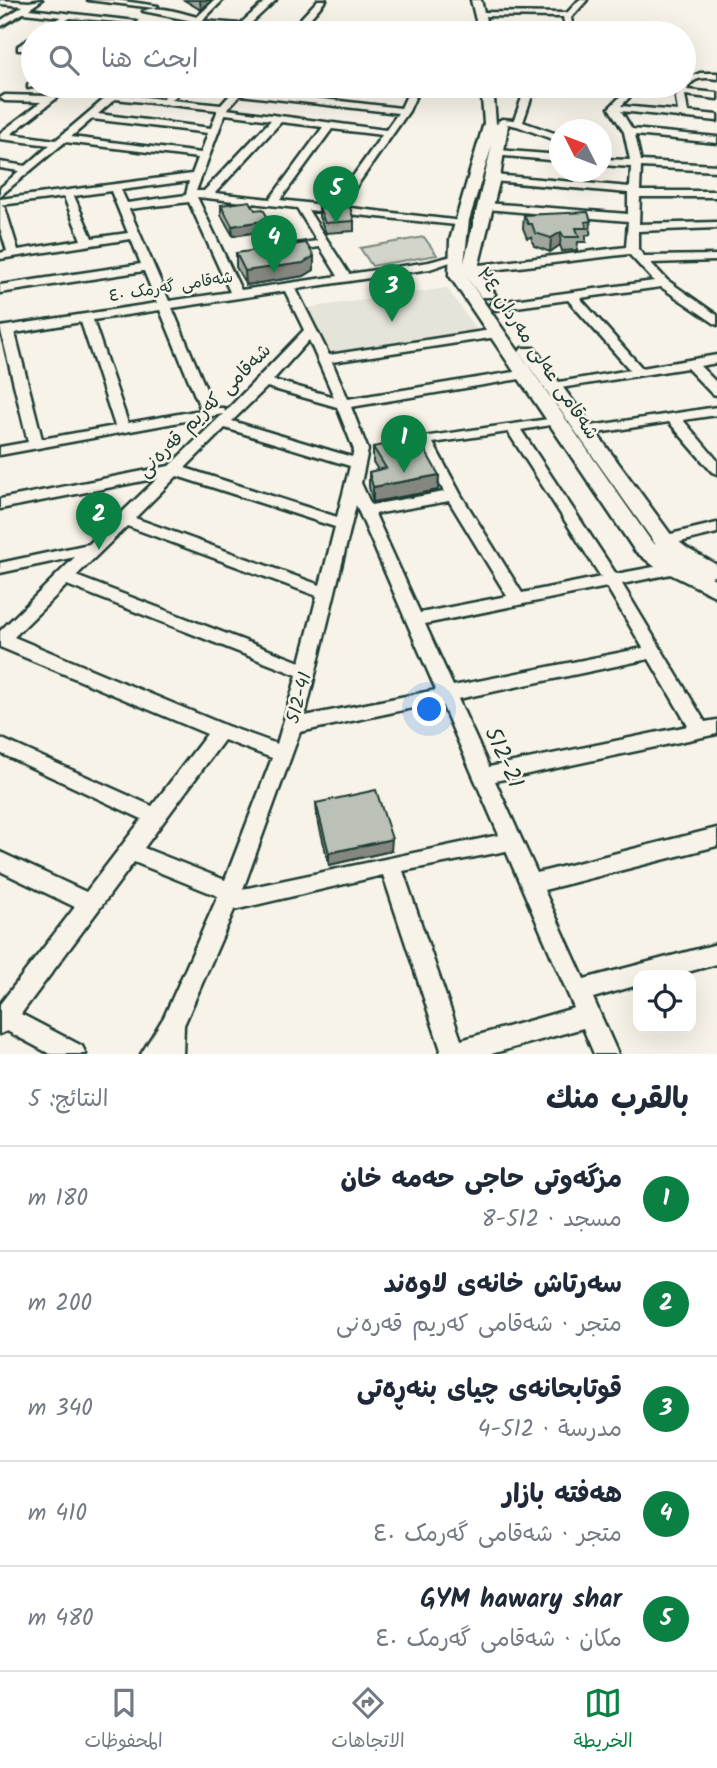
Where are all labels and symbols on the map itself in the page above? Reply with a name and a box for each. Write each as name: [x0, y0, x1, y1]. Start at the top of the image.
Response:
north arrow: [549, 119, 612, 182]
pin: 5: [313, 166, 359, 224]
pin: 4: [251, 215, 297, 273]
street label: شەقامی عەلی مەردان ٣٤: [468, 262, 606, 446]
pin: 3: [369, 264, 415, 322]
street label: شەقامی گەرمک ٤٠: [107, 265, 235, 309]
street label: شەقامی کەریم قەرەنی: [131, 337, 279, 485]
pin: 1: [381, 415, 427, 473]
pin: 2: [76, 492, 122, 550]
street label: 512-41: [279, 669, 321, 727]
your location: [412, 692, 446, 726]
street label: 512-21: [474, 721, 532, 795]

